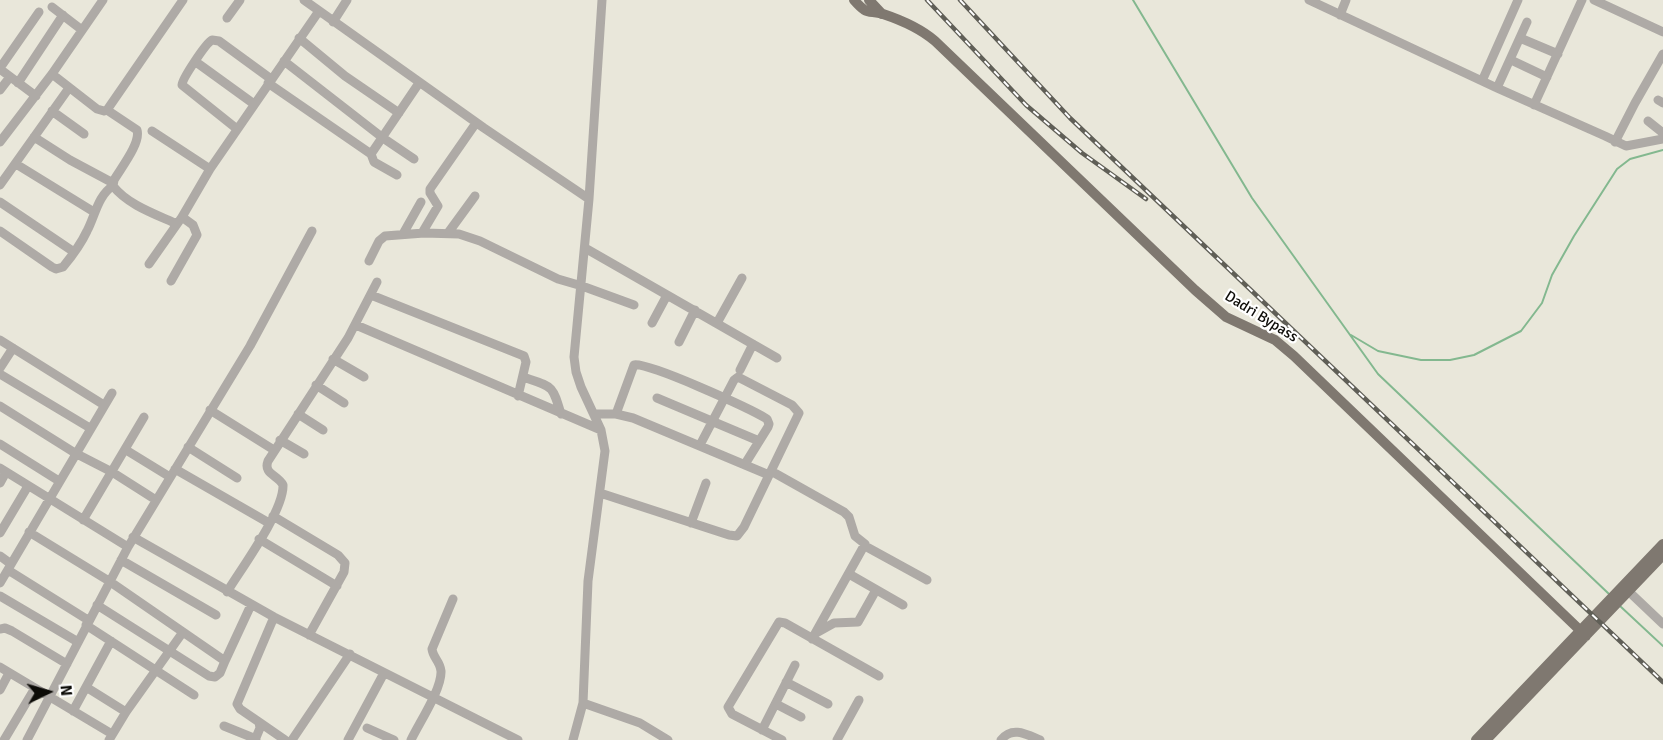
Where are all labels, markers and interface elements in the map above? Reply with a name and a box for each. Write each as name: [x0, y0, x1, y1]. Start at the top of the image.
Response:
street label: Dadri Bypass: [1221, 287, 1301, 347]
north arrow: [18, 662, 78, 722]
text: N: [55, 684, 76, 697]

